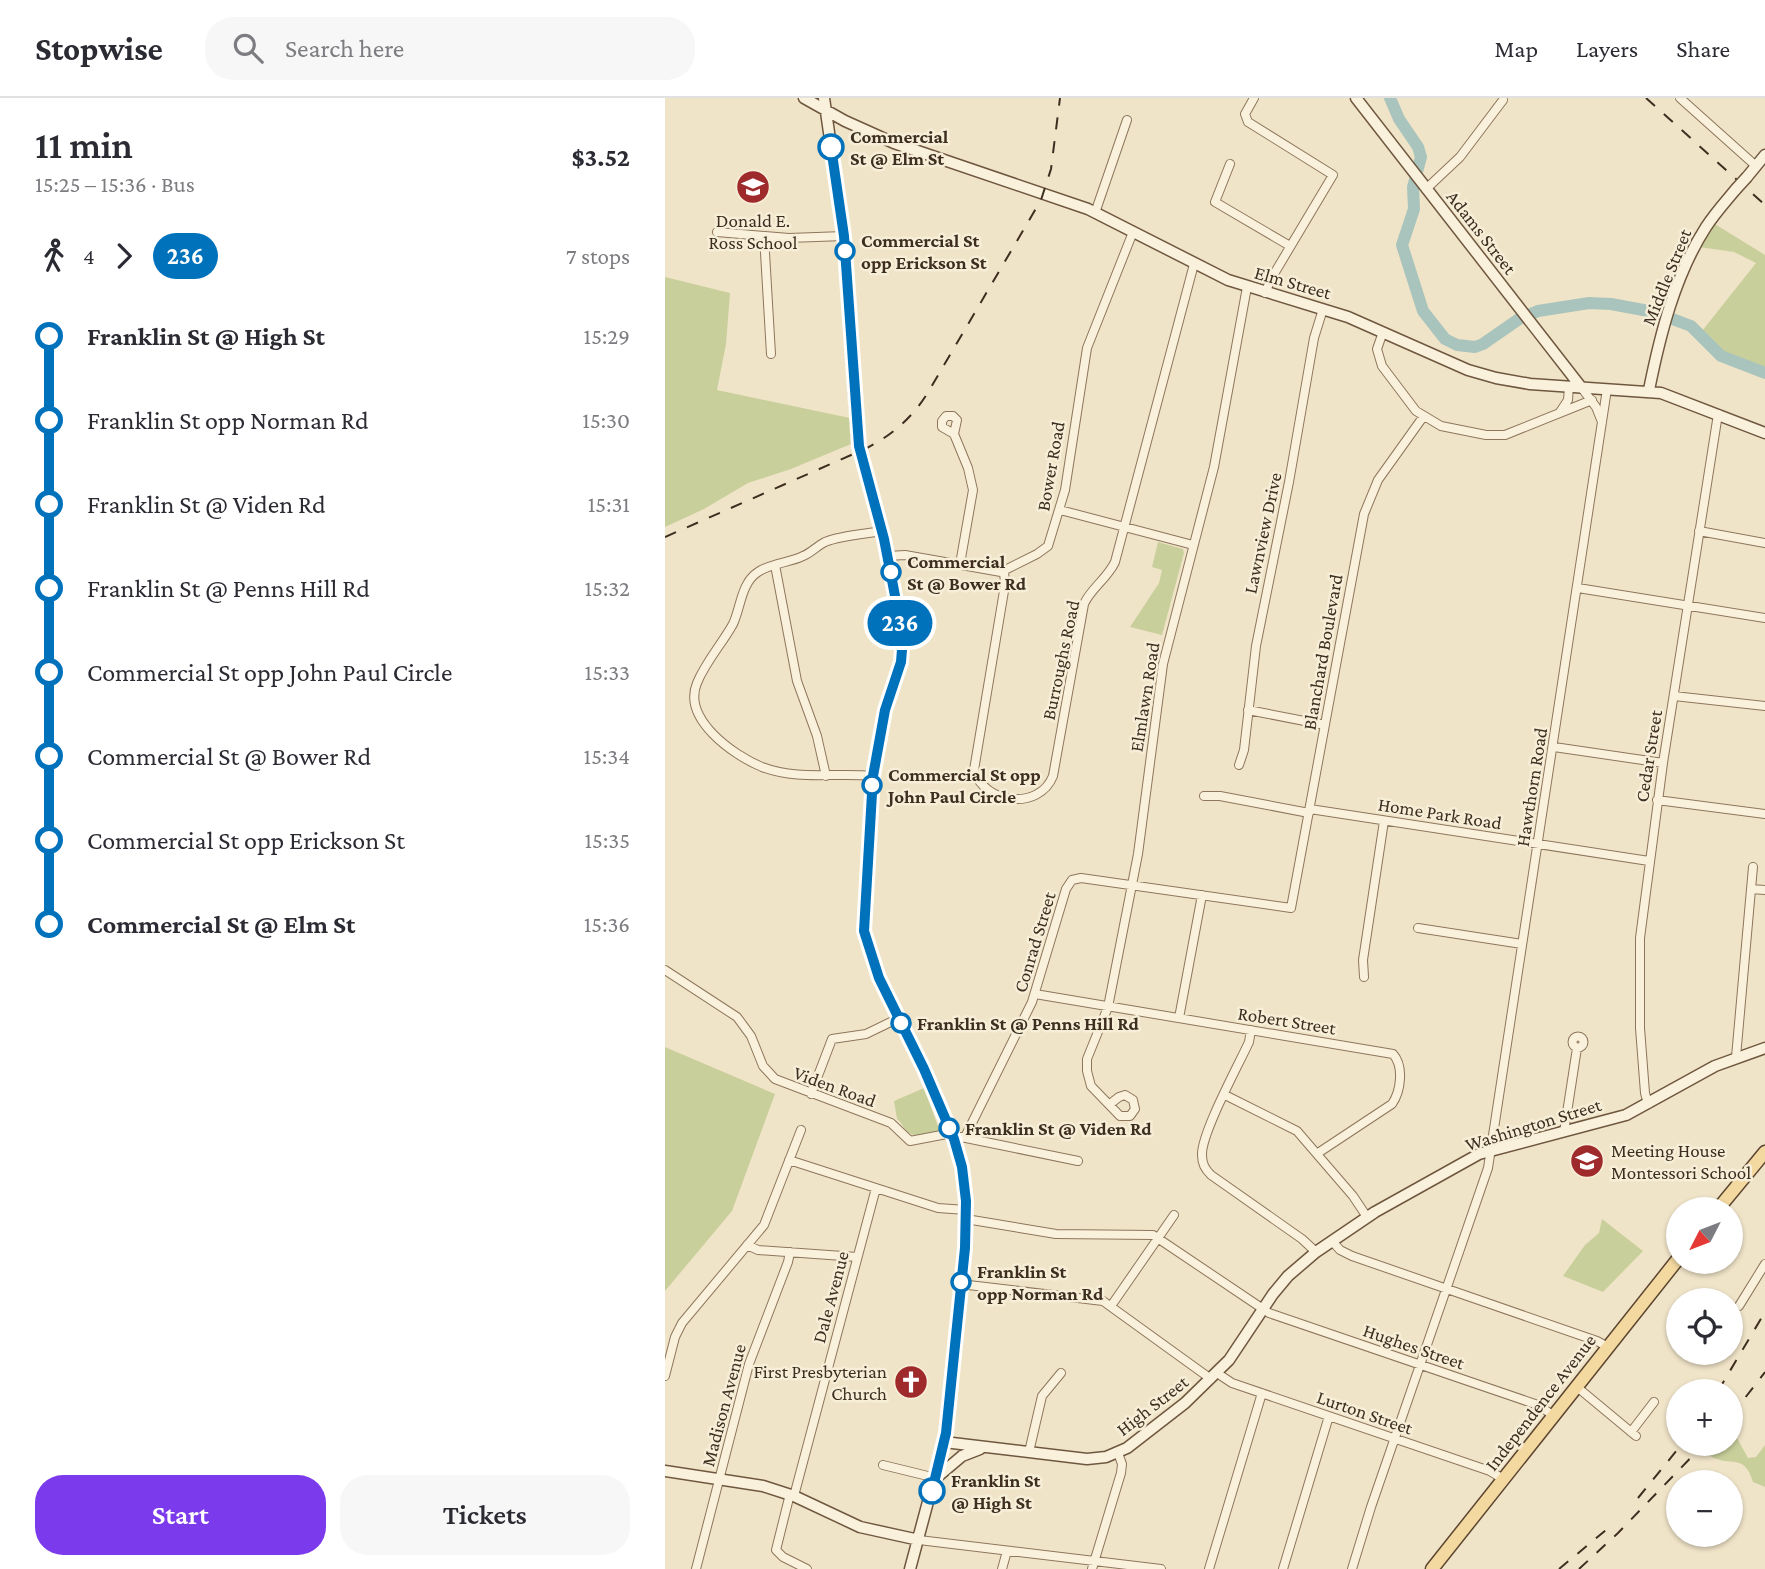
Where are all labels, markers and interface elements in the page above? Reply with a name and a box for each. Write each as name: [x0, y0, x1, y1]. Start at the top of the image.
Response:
search box: [205, 17, 695, 80]
icon: search: [229, 29, 267, 67]
text: Stopwise: [35, 30, 163, 67]
text: Search here: [285, 34, 404, 63]
text: Map: [1494, 35, 1538, 62]
text: Layers: [1576, 35, 1638, 62]
text: Share: [1676, 35, 1730, 62]
text: 11 min: [35, 124, 133, 166]
place label: Commercial St @ Elm St: [850, 126, 949, 169]
marker: Commercial St @ Elm St: [818, 134, 844, 160]
text: $3.52: [572, 143, 630, 172]
school or university icon: Donald E. Ross School: [734, 168, 772, 206]
text: 15:25 – 15:36 · Bus: [35, 171, 195, 197]
street label: Adams Street: [1442, 186, 1521, 279]
place label: Donald E. Ross School: [709, 210, 797, 253]
street label: Middle Street: [1638, 225, 1696, 328]
place label: Commercial St opp Erickson St: [861, 230, 987, 273]
icon: walk: [35, 237, 73, 275]
icon: forward: [105, 237, 143, 275]
marker: Commercial St opp Erickson St: [835, 241, 855, 261]
text: 236: [167, 242, 204, 269]
text: 4: [83, 243, 95, 269]
text: 7 stops: [566, 243, 630, 269]
street label: Elm Street: [1252, 262, 1334, 304]
text: Franklin St @ High St: [87, 322, 325, 351]
text: 15:29: [584, 323, 630, 349]
text: Franklin St opp Norman Rd: [87, 406, 369, 435]
text: 15:30: [582, 407, 630, 433]
street label: Bower Road: [1032, 420, 1069, 513]
street label: Lawnview Drive: [1239, 471, 1286, 596]
text: Franklin St @ Viden Rd: [87, 490, 326, 519]
text: 15:31: [588, 491, 630, 517]
place label: Commercial St @ Bower Rd: [907, 551, 1027, 594]
marker: Commercial St @ Bower Rd: [881, 562, 901, 582]
street label: Blanchard Boulevard: [1298, 572, 1347, 732]
text: Franklin St @ Penns Hill Rd: [87, 574, 370, 603]
text: 15:32: [584, 575, 630, 601]
street label: Burroughs Road: [1038, 598, 1083, 722]
line badge: 236: [860, 600, 940, 646]
text: 236: [881, 609, 919, 636]
street label: Elmlawn Road: [1125, 641, 1164, 753]
text: Commercial St opp John Paul Circle: [87, 658, 452, 687]
text: 15:33: [585, 659, 630, 685]
street label: Cedar Street: [1631, 708, 1666, 804]
street label: Hawthorn Road: [1512, 726, 1551, 848]
text: Commercial St @ Bower Rd: [87, 742, 371, 771]
text: 15:34: [584, 743, 630, 769]
place label: Commercial St opp John Paul Circle: [886, 764, 1041, 807]
marker: Commercial St opp John Paul Circle: [862, 775, 882, 795]
street label: Home Park Road: [1377, 793, 1503, 834]
text: Commercial St opp Erickson St: [87, 826, 405, 855]
text: 15:35: [584, 827, 630, 853]
street label: Conrad Street: [1009, 889, 1060, 995]
text: Commercial St @ Elm St: [87, 910, 355, 939]
text: 15:36: [584, 911, 630, 937]
street label: Robert Street: [1236, 1002, 1338, 1039]
marker: Franklin St @ Penns Hill Rd: [891, 1013, 911, 1033]
place label: Franklin St @ Penns Hill Rd: [917, 1013, 1140, 1034]
street label: Viden Road: [791, 1062, 879, 1111]
street label: Washington Street: [1463, 1094, 1604, 1155]
marker: Franklin St @ Viden Rd: [939, 1118, 959, 1138]
place label: Franklin St @ Viden Rd: [965, 1118, 1152, 1139]
place label: Meeting House Montessori School: [1611, 1140, 1751, 1183]
school or university icon: Meeting House Montessori School: [1568, 1142, 1606, 1180]
north arrow: [1666, 1197, 1743, 1274]
map controls: [1666, 1197, 1743, 1547]
street label: Dale Avenue: [808, 1249, 853, 1345]
place label: Franklin St opp Norman Rd: [977, 1261, 1104, 1304]
marker: Franklin St opp Norman Rd: [951, 1272, 971, 1292]
button: locate: [1666, 1288, 1743, 1365]
street label: Hughes Street: [1360, 1319, 1468, 1374]
street label: Independence Avenue: [1481, 1330, 1600, 1475]
street label: Madison Avenue: [697, 1341, 750, 1469]
place label: First Presbyterian Church: [753, 1361, 887, 1404]
church icon: First Presbyterian Church: [892, 1363, 930, 1401]
street label: High Street: [1112, 1371, 1193, 1440]
button: +: [1666, 1379, 1743, 1456]
street label: Lurton Street: [1314, 1386, 1416, 1439]
place label: Franklin St @ High St: [951, 1470, 1041, 1513]
button: −: [1666, 1470, 1743, 1547]
button: Start: [35, 1475, 326, 1555]
button: Tickets: [340, 1475, 630, 1555]
marker: Franklin St @ High St: [919, 1478, 945, 1504]

